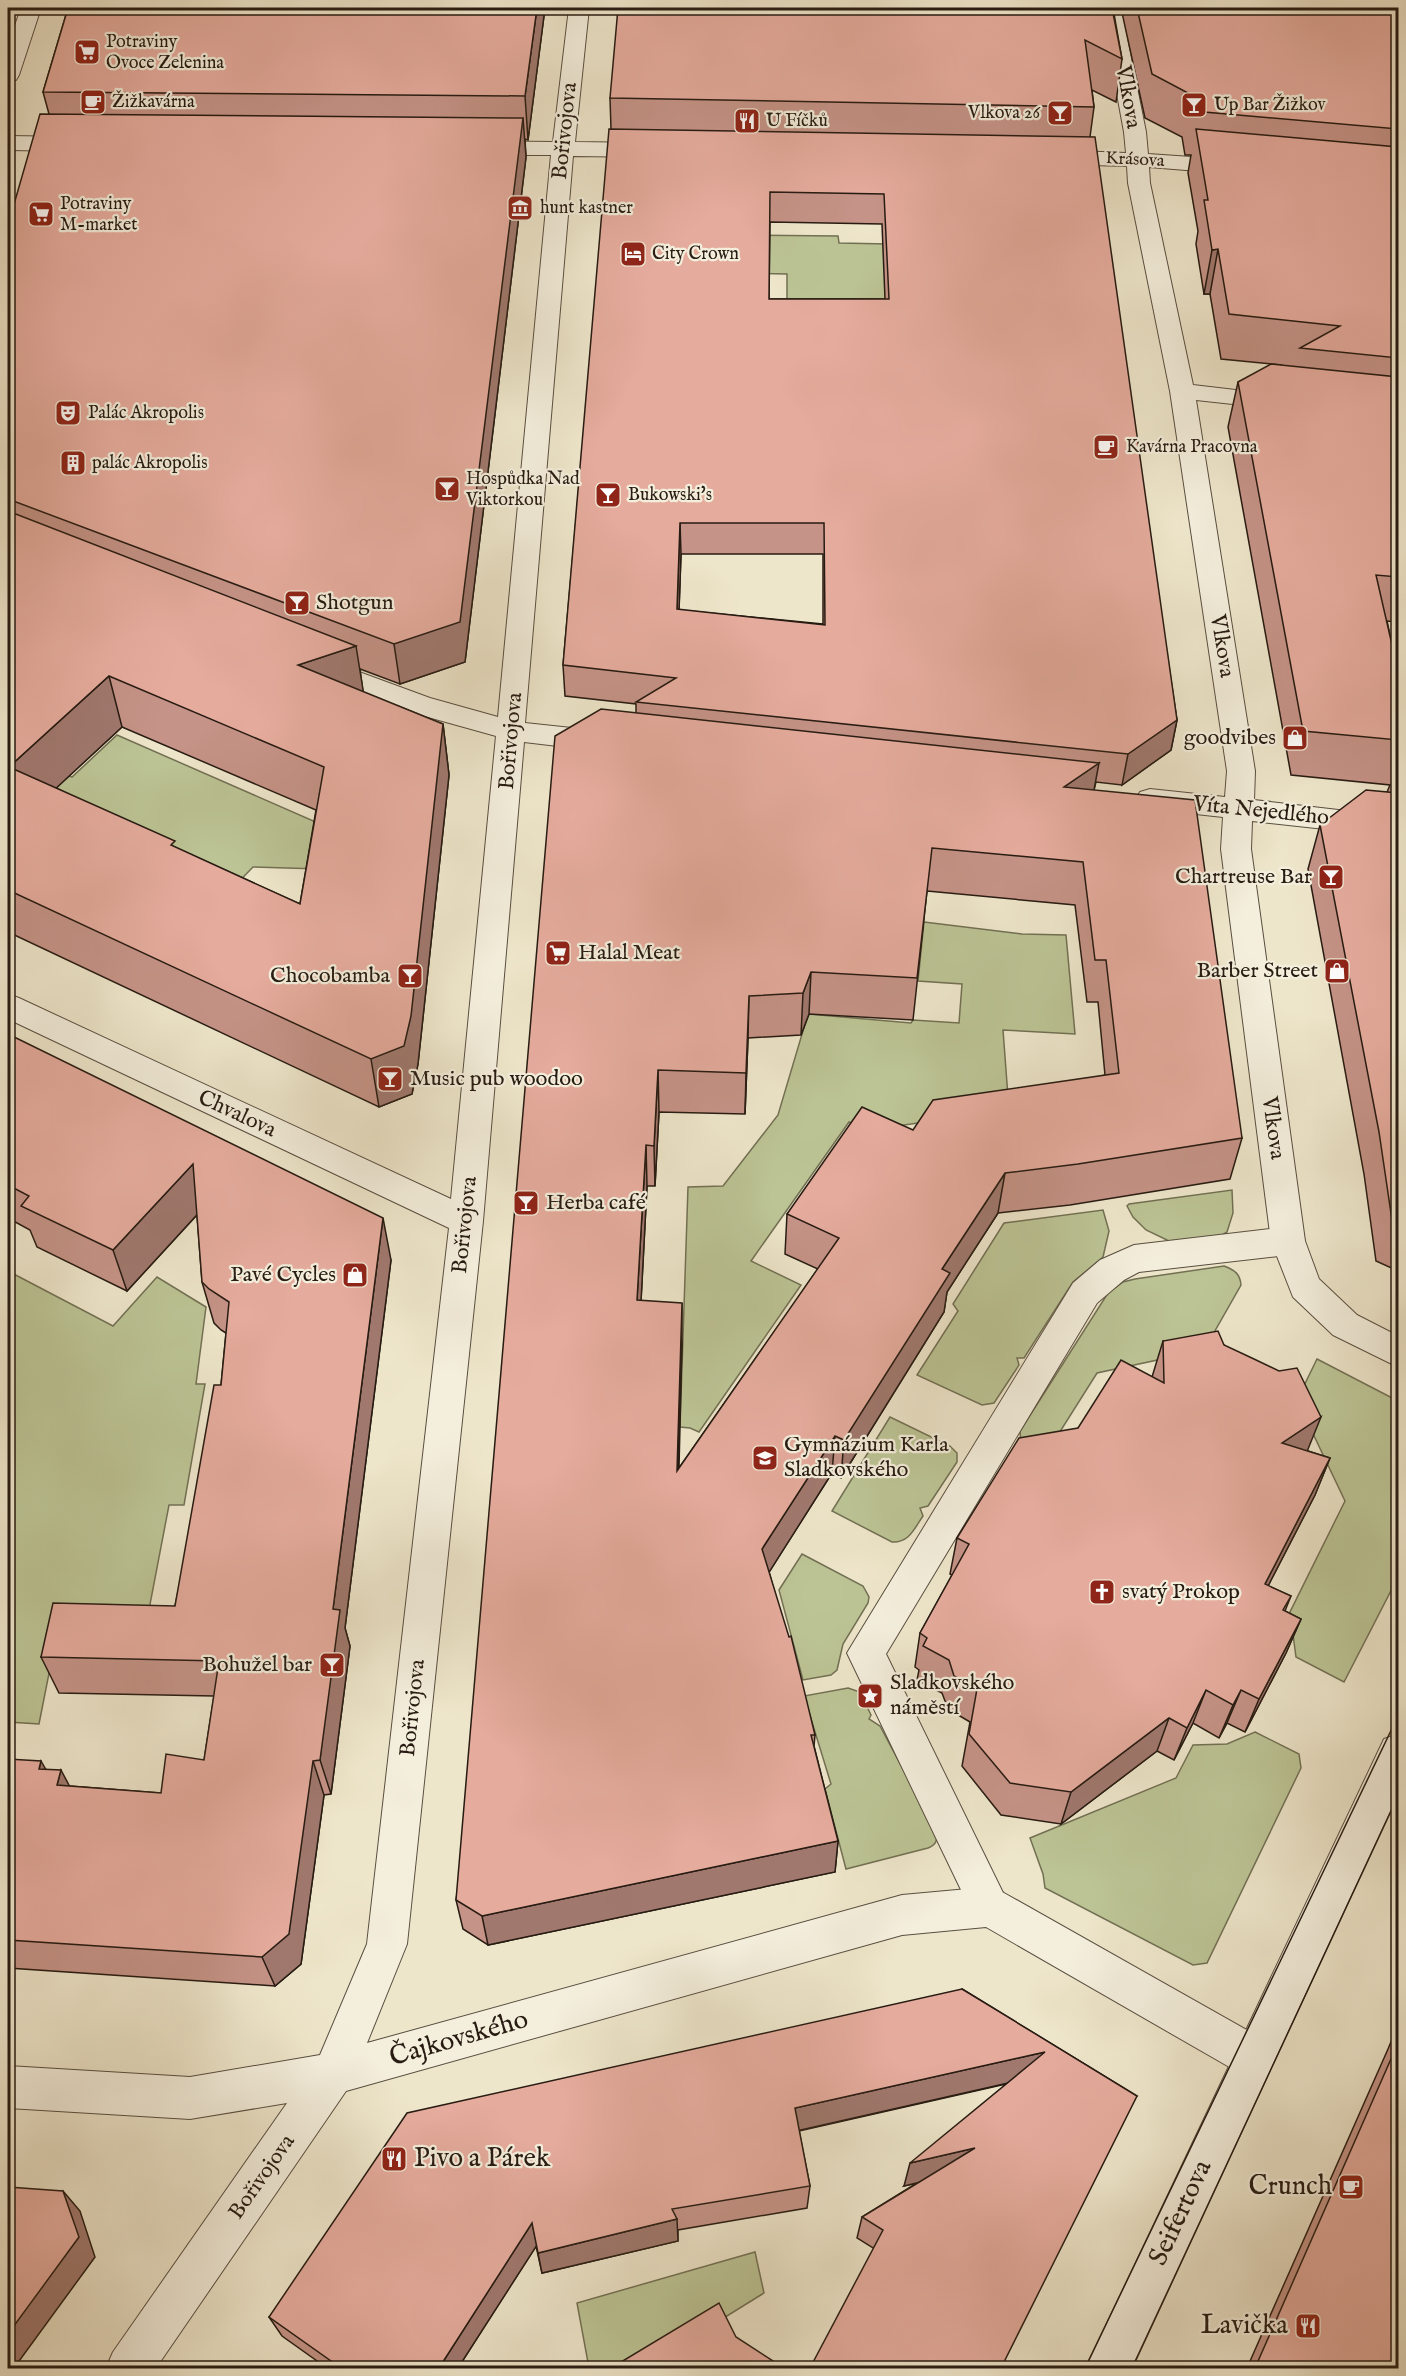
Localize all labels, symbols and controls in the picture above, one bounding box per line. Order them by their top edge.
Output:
place label: Potraviny Ovoce Zelenina [106,31,224,75]
supermarket icon: Potraviny Ovoce Zelenina [72,37,102,67]
street label: Vlkova [1109,62,1147,131]
street label: Bořivojova [546,81,584,181]
cafe icon: Žižkavárna [78,87,108,117]
place label: Žižkavárna [112,90,195,114]
bar icon: Up Bar Žižkov [1179,90,1209,120]
place label: Up Bar Žižkov [1214,93,1326,117]
bar icon: Vlkova 26 [1045,98,1075,128]
place label: Vlkova 26 [967,102,1040,125]
restaurant icon: U Fíčků [732,106,762,136]
place label: U Fíčků [766,110,828,133]
street label: Krásova [1105,147,1165,173]
place label: Potraviny M-market [60,193,137,237]
museum icon: hunt kastner [505,193,535,223]
place label: hunt kastner [540,197,633,220]
supermarket icon: Potraviny M-market [26,199,56,229]
hotel icon: City Crown [618,239,648,269]
place label: City Crown [652,243,739,266]
theatre icon: Palác Akropolis [53,398,83,428]
place label: Palác Akropolis [88,402,204,425]
cafe icon: Kavárna Pracovna [1091,432,1121,462]
place label: Kavárna Pracovna [1126,436,1258,459]
building icon: palác Akropolis [58,448,88,478]
place label: palác Akropolis [92,452,207,475]
place label: Hospůdka Nad Viktorkou [465,468,580,512]
bar icon: Hospůdka Nad Viktorkou [432,474,462,504]
bar icon: Bukowski's [593,480,623,510]
place label: Bukowski's [628,484,712,507]
bar icon: Shotgun [282,588,312,618]
place label: Shotgun [316,589,394,617]
street label: Vlkova [1203,611,1241,680]
street label: Bořivojova [493,691,529,791]
shop icon: goodvibes [1280,723,1310,753]
place label: goodvibes [1184,724,1276,752]
street label: Víta Nejedlého [1191,790,1331,832]
bar icon: Chartreuse Bar [1316,862,1346,892]
place label: Chartreuse Bar [1175,863,1312,891]
supermarket icon: Halal Meat [543,938,573,968]
place label: Halal Meat [578,939,681,967]
shop icon: Barber Street [1322,956,1352,986]
place label: Barber Street [1196,957,1318,985]
bar icon: Chocobamba [395,961,425,991]
place label: Chocobamba [270,962,390,990]
bar icon: Music pub woodoo [375,1064,405,1094]
place label: Music pub woodoo [410,1065,583,1093]
street label: Chvalova [193,1084,281,1144]
street label: Vlkova [1255,1094,1291,1162]
street label: Bořivojova [446,1175,484,1275]
bar icon: Herba café [511,1188,541,1218]
place label: Herba café [546,1189,646,1217]
shop icon: Pavé Cycles [340,1260,370,1290]
place label: Pavé Cycles [230,1261,336,1289]
place label: Gymnázium Karla Sladkovského [784,1431,949,1484]
school or university icon: Gymnázium Karla Sladkovského [750,1443,780,1473]
church icon: svatý Prokop [1087,1577,1117,1607]
place label: svatý Prokop [1122,1578,1240,1606]
bar icon: Bohužel bar [317,1650,347,1680]
place label: Bohužel bar [202,1651,312,1679]
street label: Bořivojova [394,1658,432,1758]
place label: Sladkovského náměstí [890,1669,1015,1722]
place icon: Sladkovského náměstí [855,1681,885,1711]
street label: Čajkovského [385,2002,532,2075]
street label: Bořivojova [223,2129,302,2225]
place label: Pivo a Párek [414,2142,551,2176]
restaurant icon: Pivo a Párek [379,2144,409,2174]
street label: Seifertova [1142,2155,1220,2271]
place label: Crunch [1249,2170,1333,2204]
cafe icon: Crunch [1336,2172,1366,2202]
place label: Lavička [1201,2309,1288,2343]
restaurant icon: Lavička [1293,2311,1323,2341]

